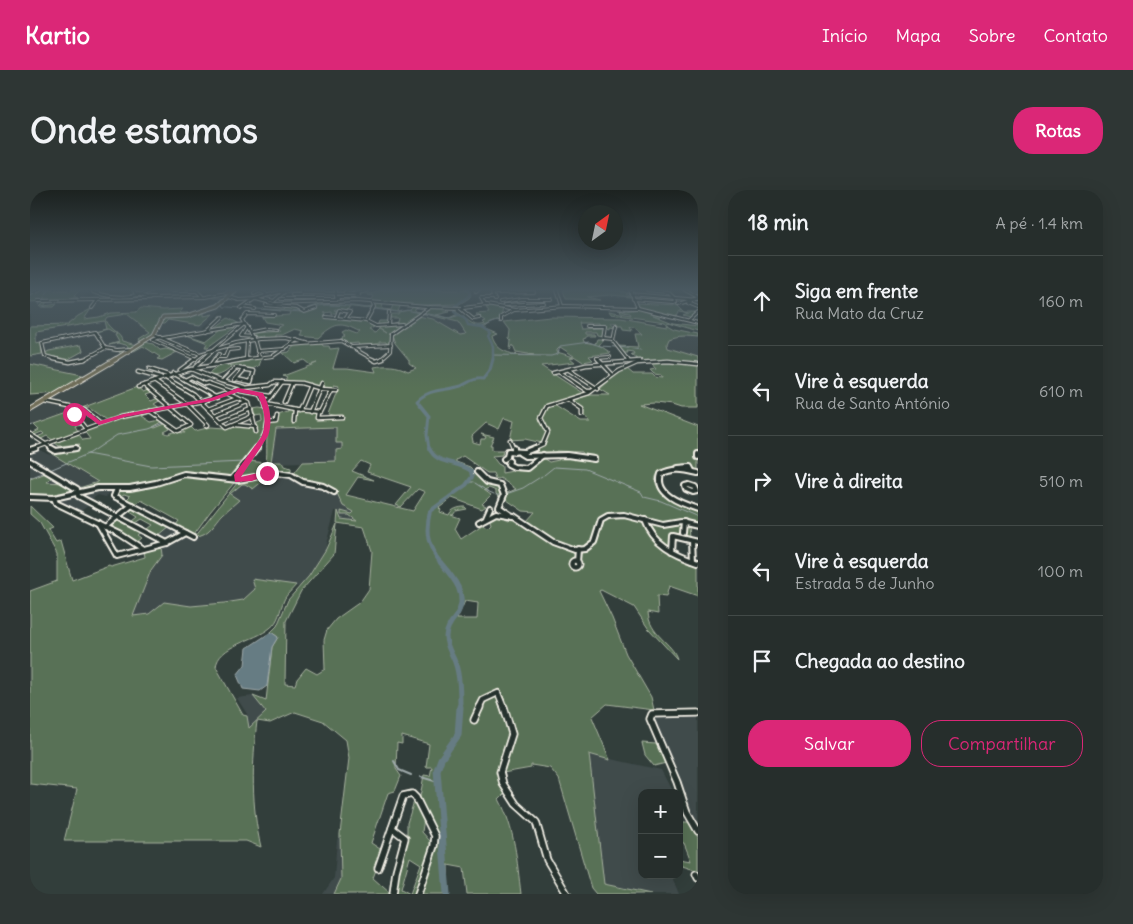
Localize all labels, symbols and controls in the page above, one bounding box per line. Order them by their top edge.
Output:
text: Kartio [25,20,90,50]
text: Início [822,24,868,47]
text: Mapa [896,24,941,47]
text: Sobre [969,24,1015,47]
text: Contato [1043,24,1108,47]
button: Rotas [1013,107,1103,154]
text: Onde estamos [30,108,258,152]
north arrow [578,205,623,250]
text: 18 min [748,209,809,236]
text: A pé · 1.4 km [995,213,1083,233]
text: Siga em frente [795,279,918,303]
icon: ahead [748,287,776,315]
text: 160 m [1039,291,1083,311]
text: Rua Mato da Cruz [795,303,924,323]
text: Vire à esquerda [795,369,929,393]
icon: left [748,377,776,405]
text: 610 m [1039,381,1083,401]
text: Rua de Santo António [795,393,950,413]
route start [63,403,86,426]
route end [256,462,279,485]
icon: right [748,467,776,495]
text: Vire à direita [795,469,903,493]
text: 510 m [1039,471,1083,491]
text: Vire à esquerda [795,549,929,573]
icon: left [748,557,776,585]
text: 100 m [1038,561,1083,581]
text: Estrada 5 de Junho [795,573,935,593]
icon: arrive [748,647,776,675]
text: Chegada ao destino [795,649,965,673]
button: Salvar [748,720,911,767]
button: Compartilhar [921,720,1083,767]
map controls [638,789,683,879]
button: + [638,789,683,834]
button: − [638,834,683,879]

